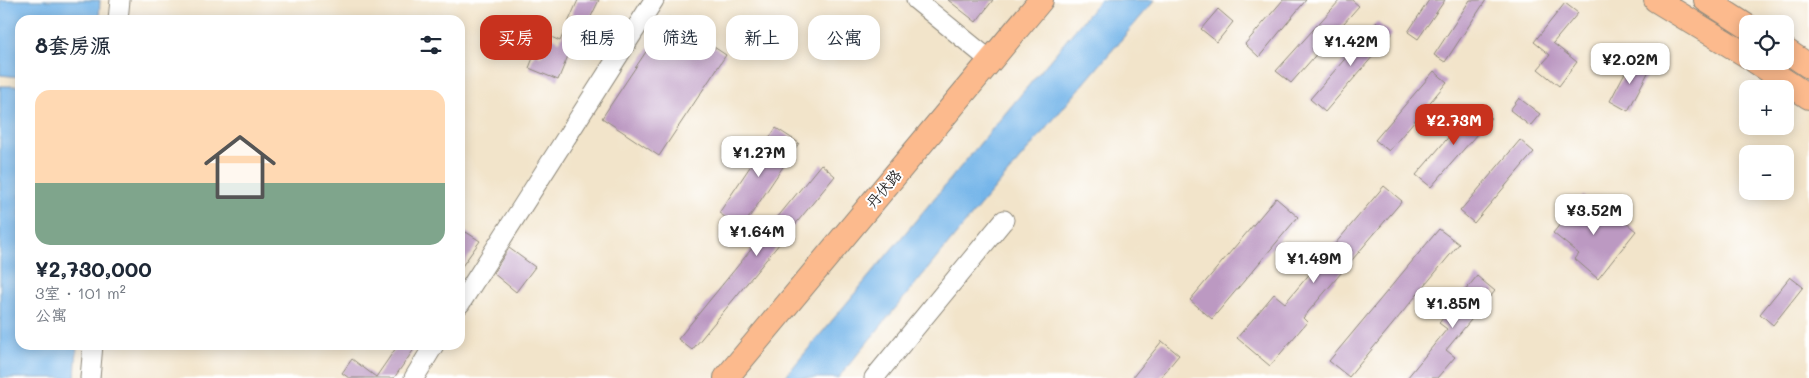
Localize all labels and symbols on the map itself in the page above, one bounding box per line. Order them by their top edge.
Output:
pin: ¥1.42M [1310,24,1392,67]
pin: ¥2.02M [1589,42,1671,85]
pin: ¥2.73M [1413,104,1495,146]
pin: ¥1.27M [718,136,800,178]
street label: 丹伏路 [861,165,905,212]
pin: ¥3.52M [1553,194,1635,236]
pin: ¥1.64M [716,214,798,257]
pin: ¥1.49M [1273,242,1355,284]
pin: ¥1.85M [1412,286,1494,329]

